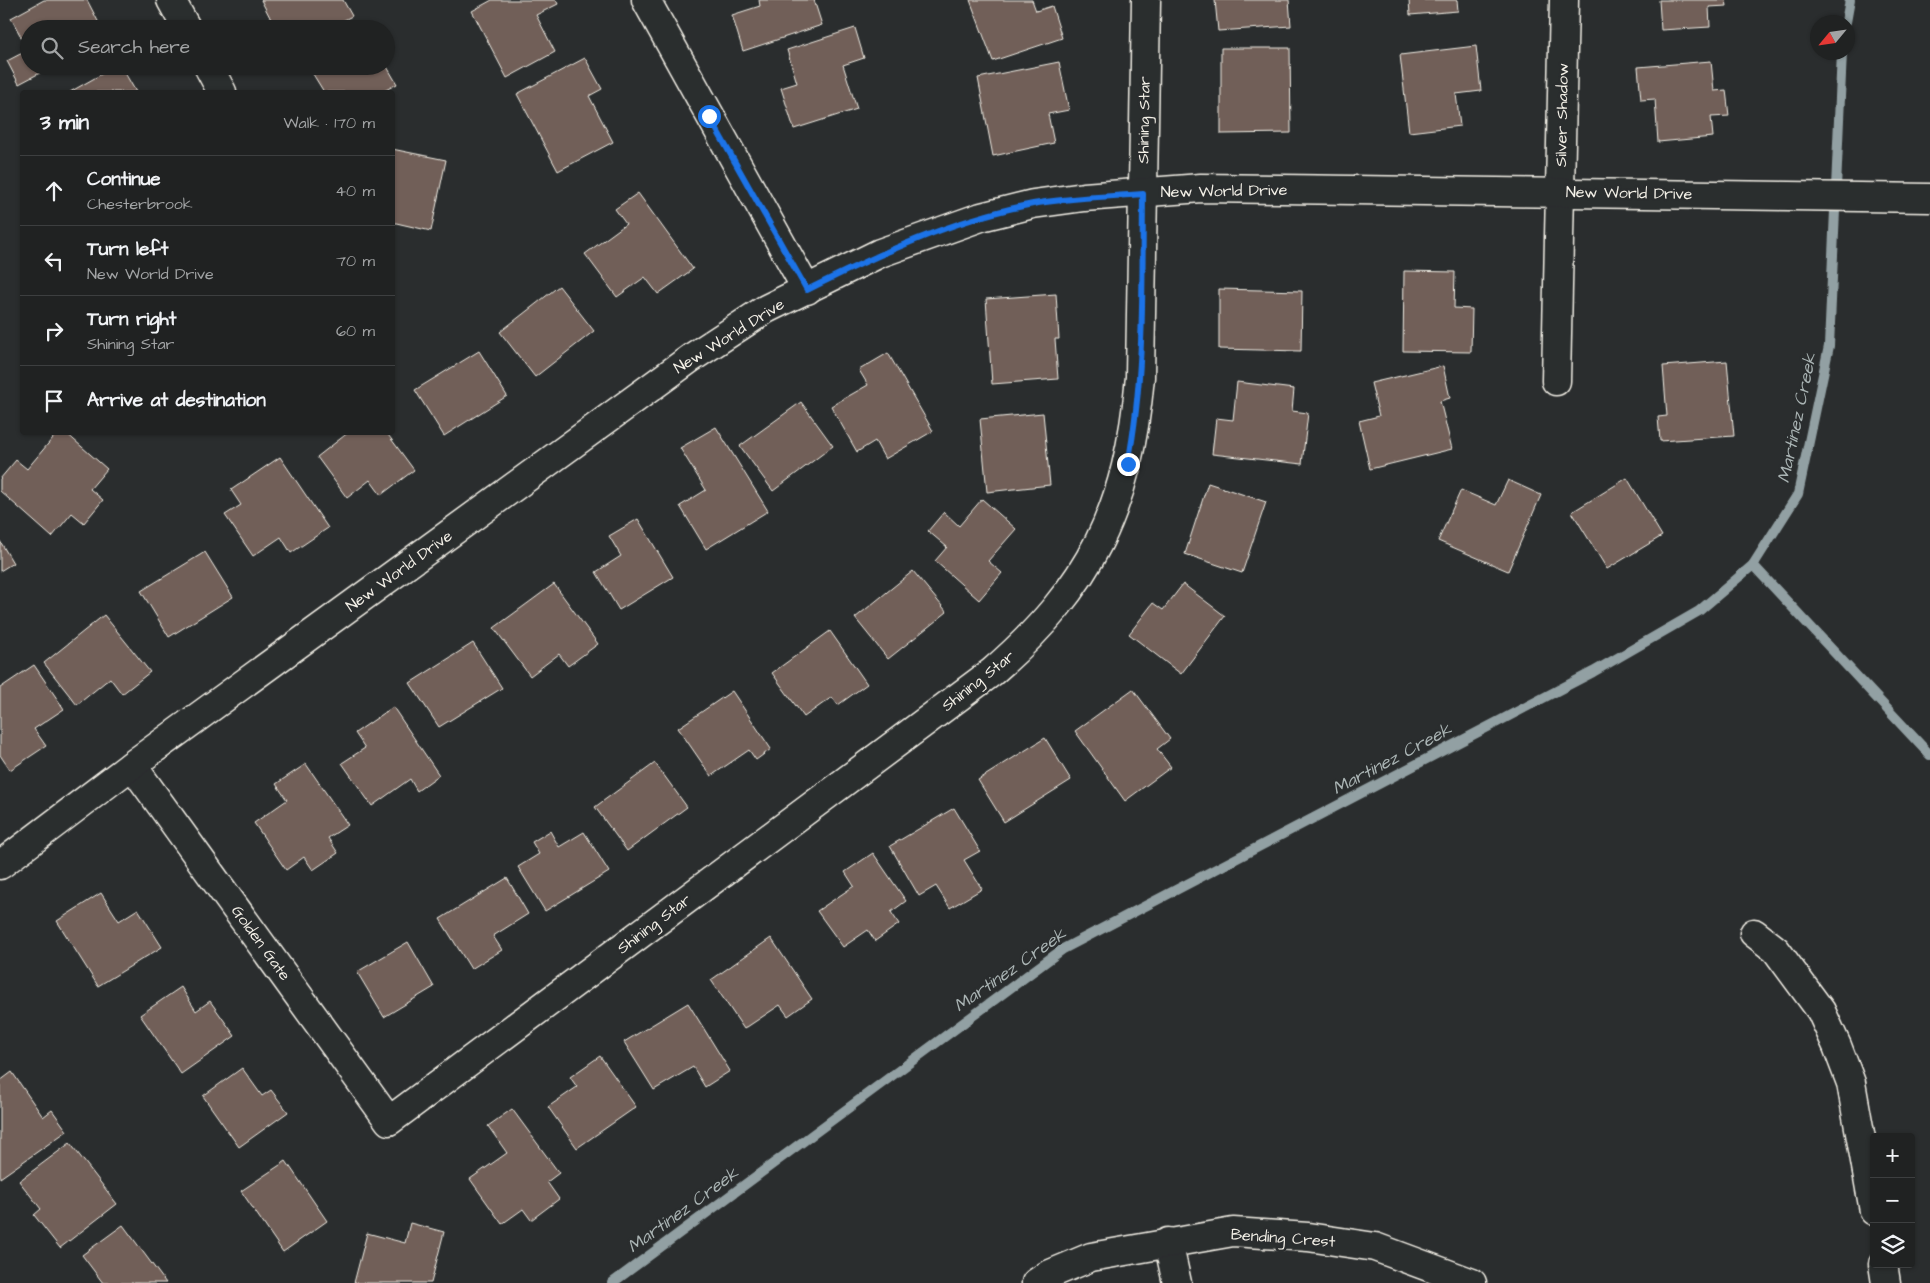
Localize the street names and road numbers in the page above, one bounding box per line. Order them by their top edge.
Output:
street label: Silver Shadow [1550,63,1574,167]
street label: Shining Star [1132,76,1157,164]
street label: New World Drive [1161,179,1288,203]
street label: New World Drive [1566,181,1693,205]
street label: New World Drive [669,293,789,379]
street label: New World Drive [341,525,457,617]
street label: Shining Star [937,645,1020,717]
street label: Shining Star [612,889,696,960]
street label: Golden Gate [226,901,296,985]
street label: Bending Crest [1230,1223,1336,1254]

